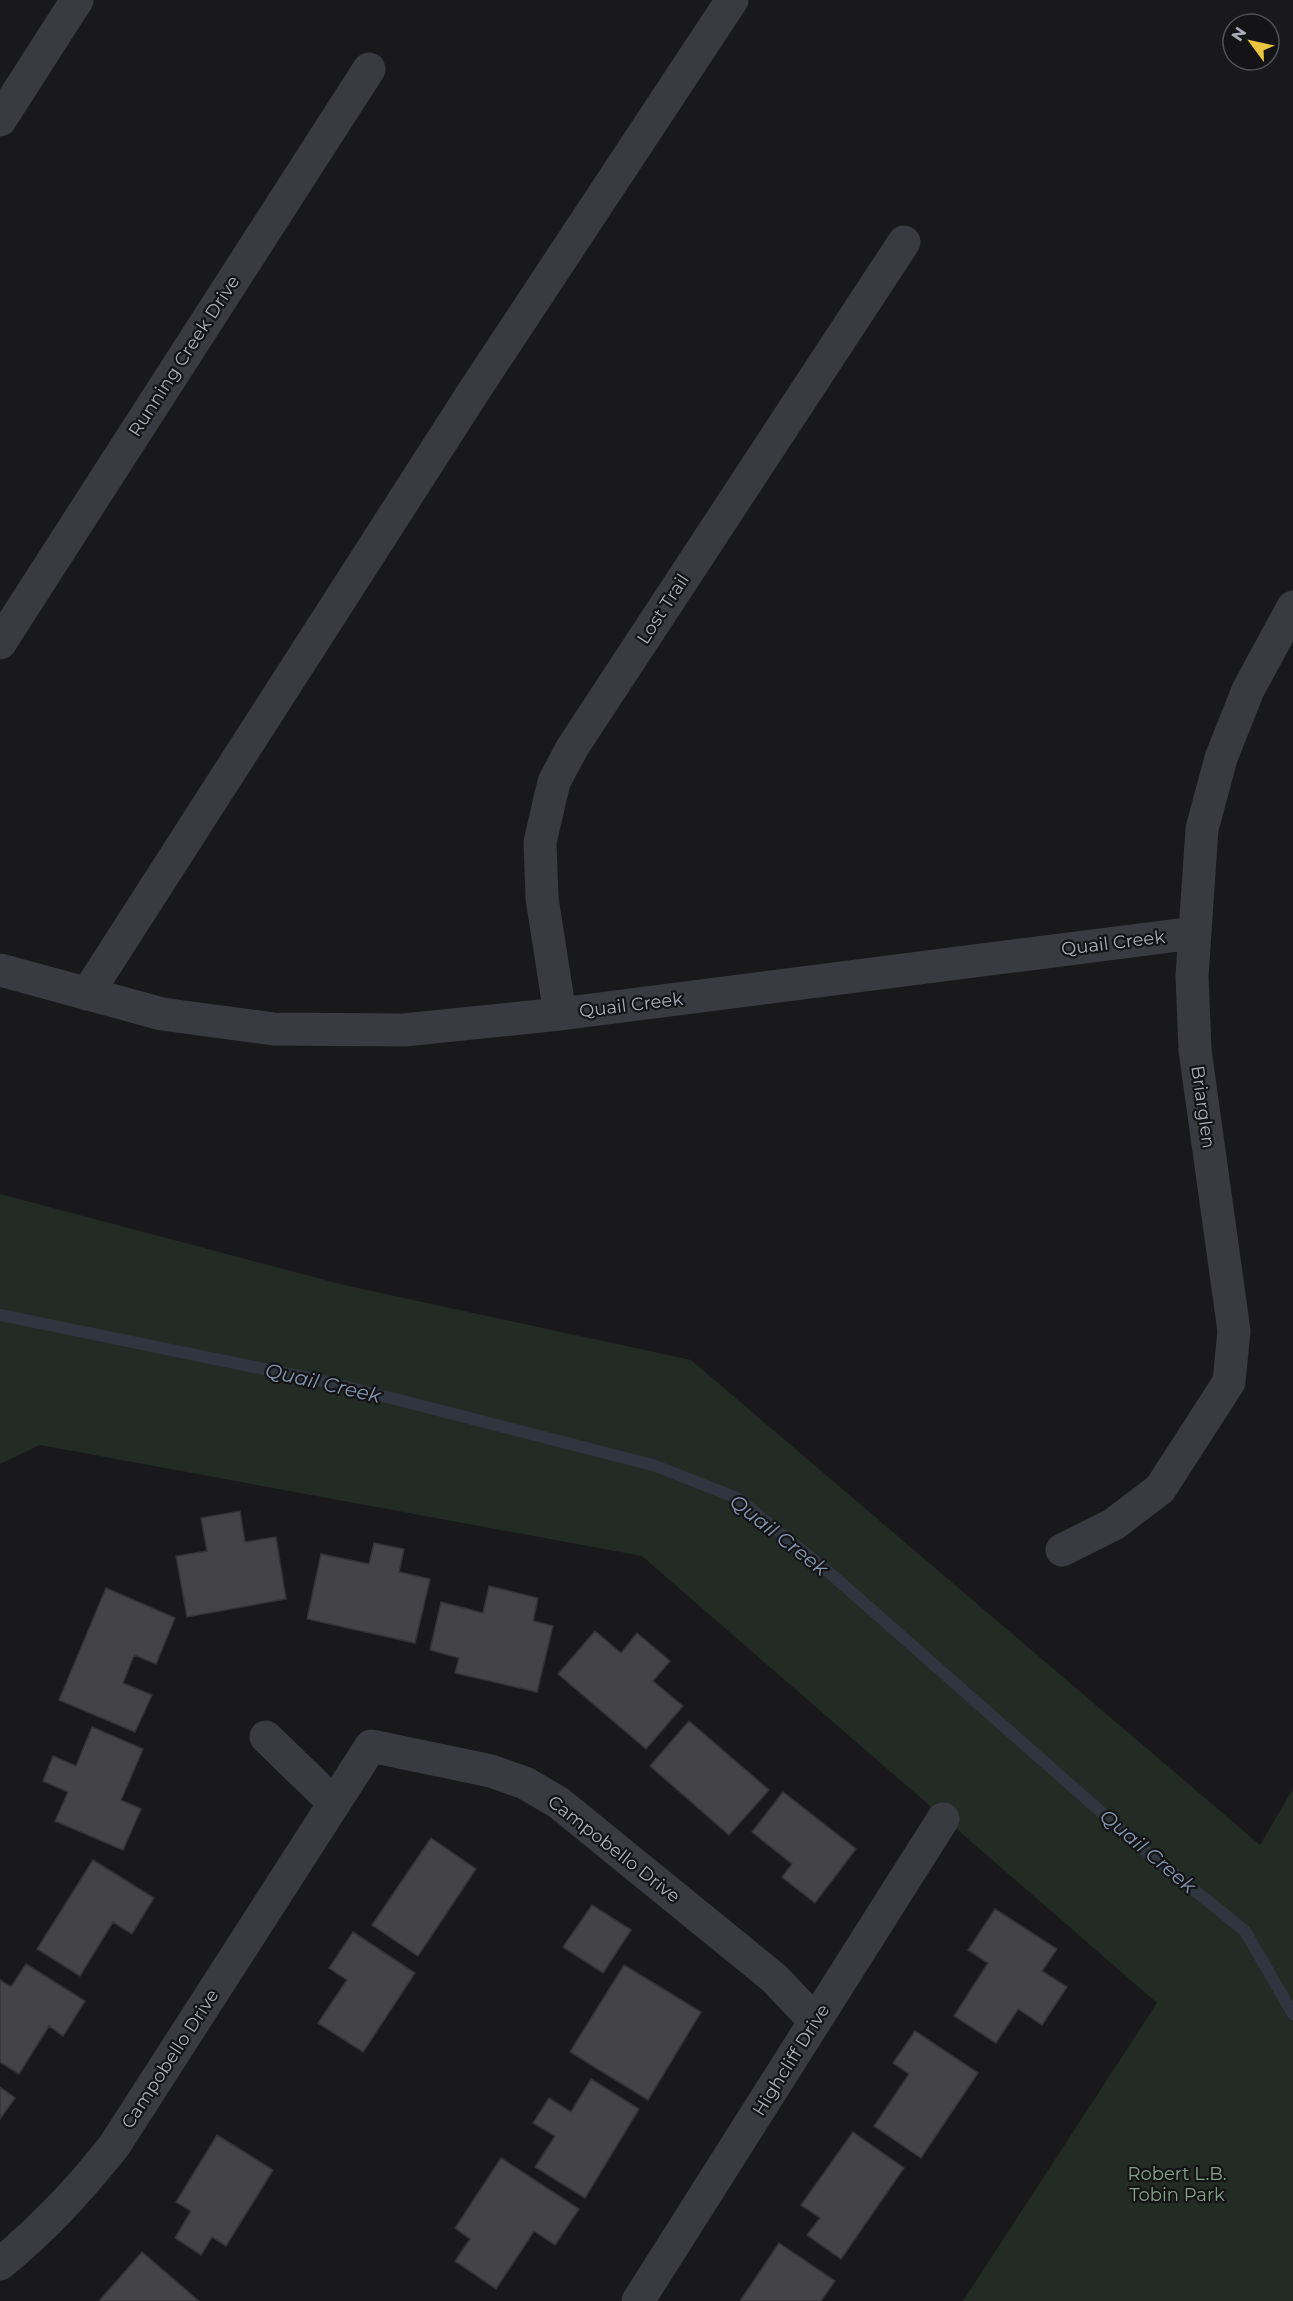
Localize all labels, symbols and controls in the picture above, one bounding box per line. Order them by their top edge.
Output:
north arrow [1221,12,1281,72]
text: N [1227,24,1250,45]
street label: Running Creek Drive [124,271,244,441]
street label: Lost Trail [632,570,694,648]
street label: Quail Creek [1060,926,1166,960]
street label: Quail Creek [578,988,684,1022]
street label: Briarglen [1186,1064,1220,1150]
water label: Quail Creek [263,1358,384,1408]
water label: Quail Creek [725,1489,834,1581]
street label: Campobello Drive [543,1791,685,1908]
water label: Quail Creek [1095,1804,1202,1899]
street label: Campobello Drive [117,1985,223,2133]
street label: Highcliff Drive [748,2000,834,2120]
park label: Robert L.B. Tobin Park [1127,2163,1227,2206]

